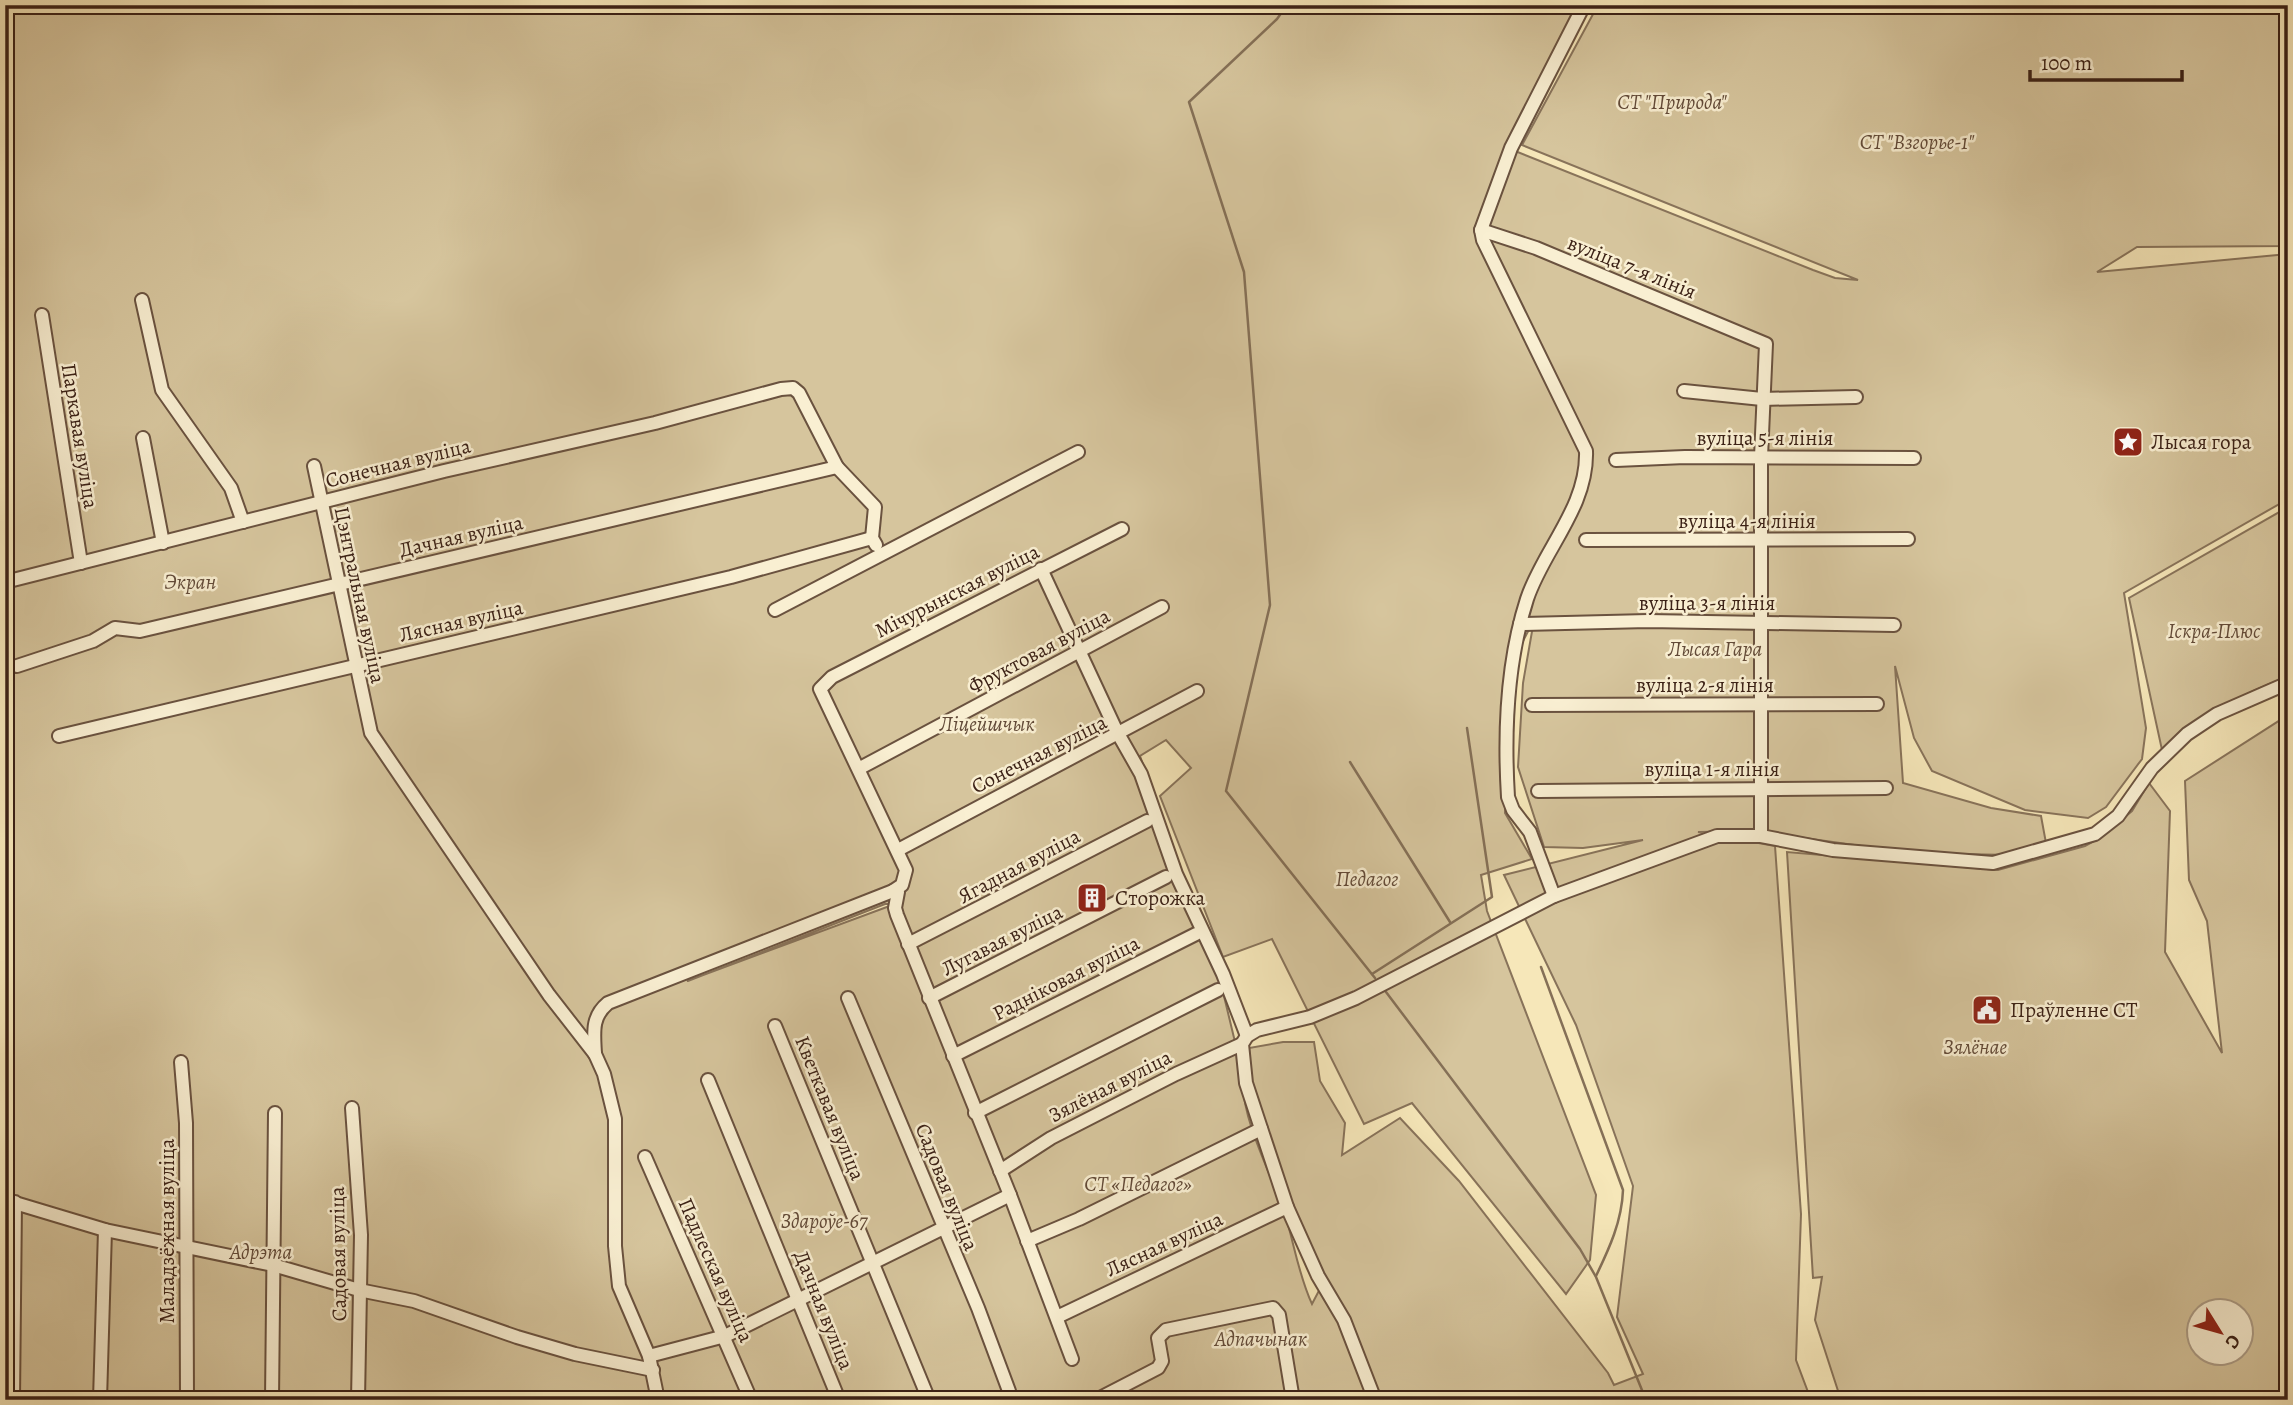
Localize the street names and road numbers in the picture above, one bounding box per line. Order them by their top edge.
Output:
street label: вуліца 7-я лінія [1563,228,1701,306]
street label: Паркавая вуліца [55,361,105,511]
street label: вуліца 5-я лінія [1697,424,1833,452]
street label: Сонечная вуліца [323,431,474,495]
street label: Цэнтральная вуліца [328,504,392,686]
street label: вуліца 4-я лінія [1678,507,1816,535]
street label: Дачная вуліца [396,508,526,564]
street label: Мічурынская вуліца [870,537,1044,645]
street label: вуліца 3-я лінія [1639,589,1775,617]
street label: Лясная вуліца [396,593,526,649]
street label: Фруктовая вуліца [963,602,1115,700]
street label: вуліца 2-я лінія [1636,671,1774,699]
street label: Сонечная вуліца [966,708,1112,800]
street label: вуліца 1-я лінія [1644,755,1780,783]
street label: Ягадная вуліца [953,822,1085,910]
street label: Лугавая вуліца [937,897,1068,982]
street label: Радніковая вуліца [988,929,1145,1027]
street label: Кветкавая вуліца [788,1032,872,1185]
street label: Зялёная вуліца [1044,1043,1177,1129]
street label: Садовая вуліца [909,1119,985,1255]
street label: Маладзёжная вуліца [153,1138,181,1324]
street label: Садовая вуліца [323,1186,353,1322]
street label: Падлеская вуліца [672,1193,760,1347]
street label: Лясная вуліца [1101,1204,1227,1283]
street label: Дачная вуліца [787,1246,861,1374]

